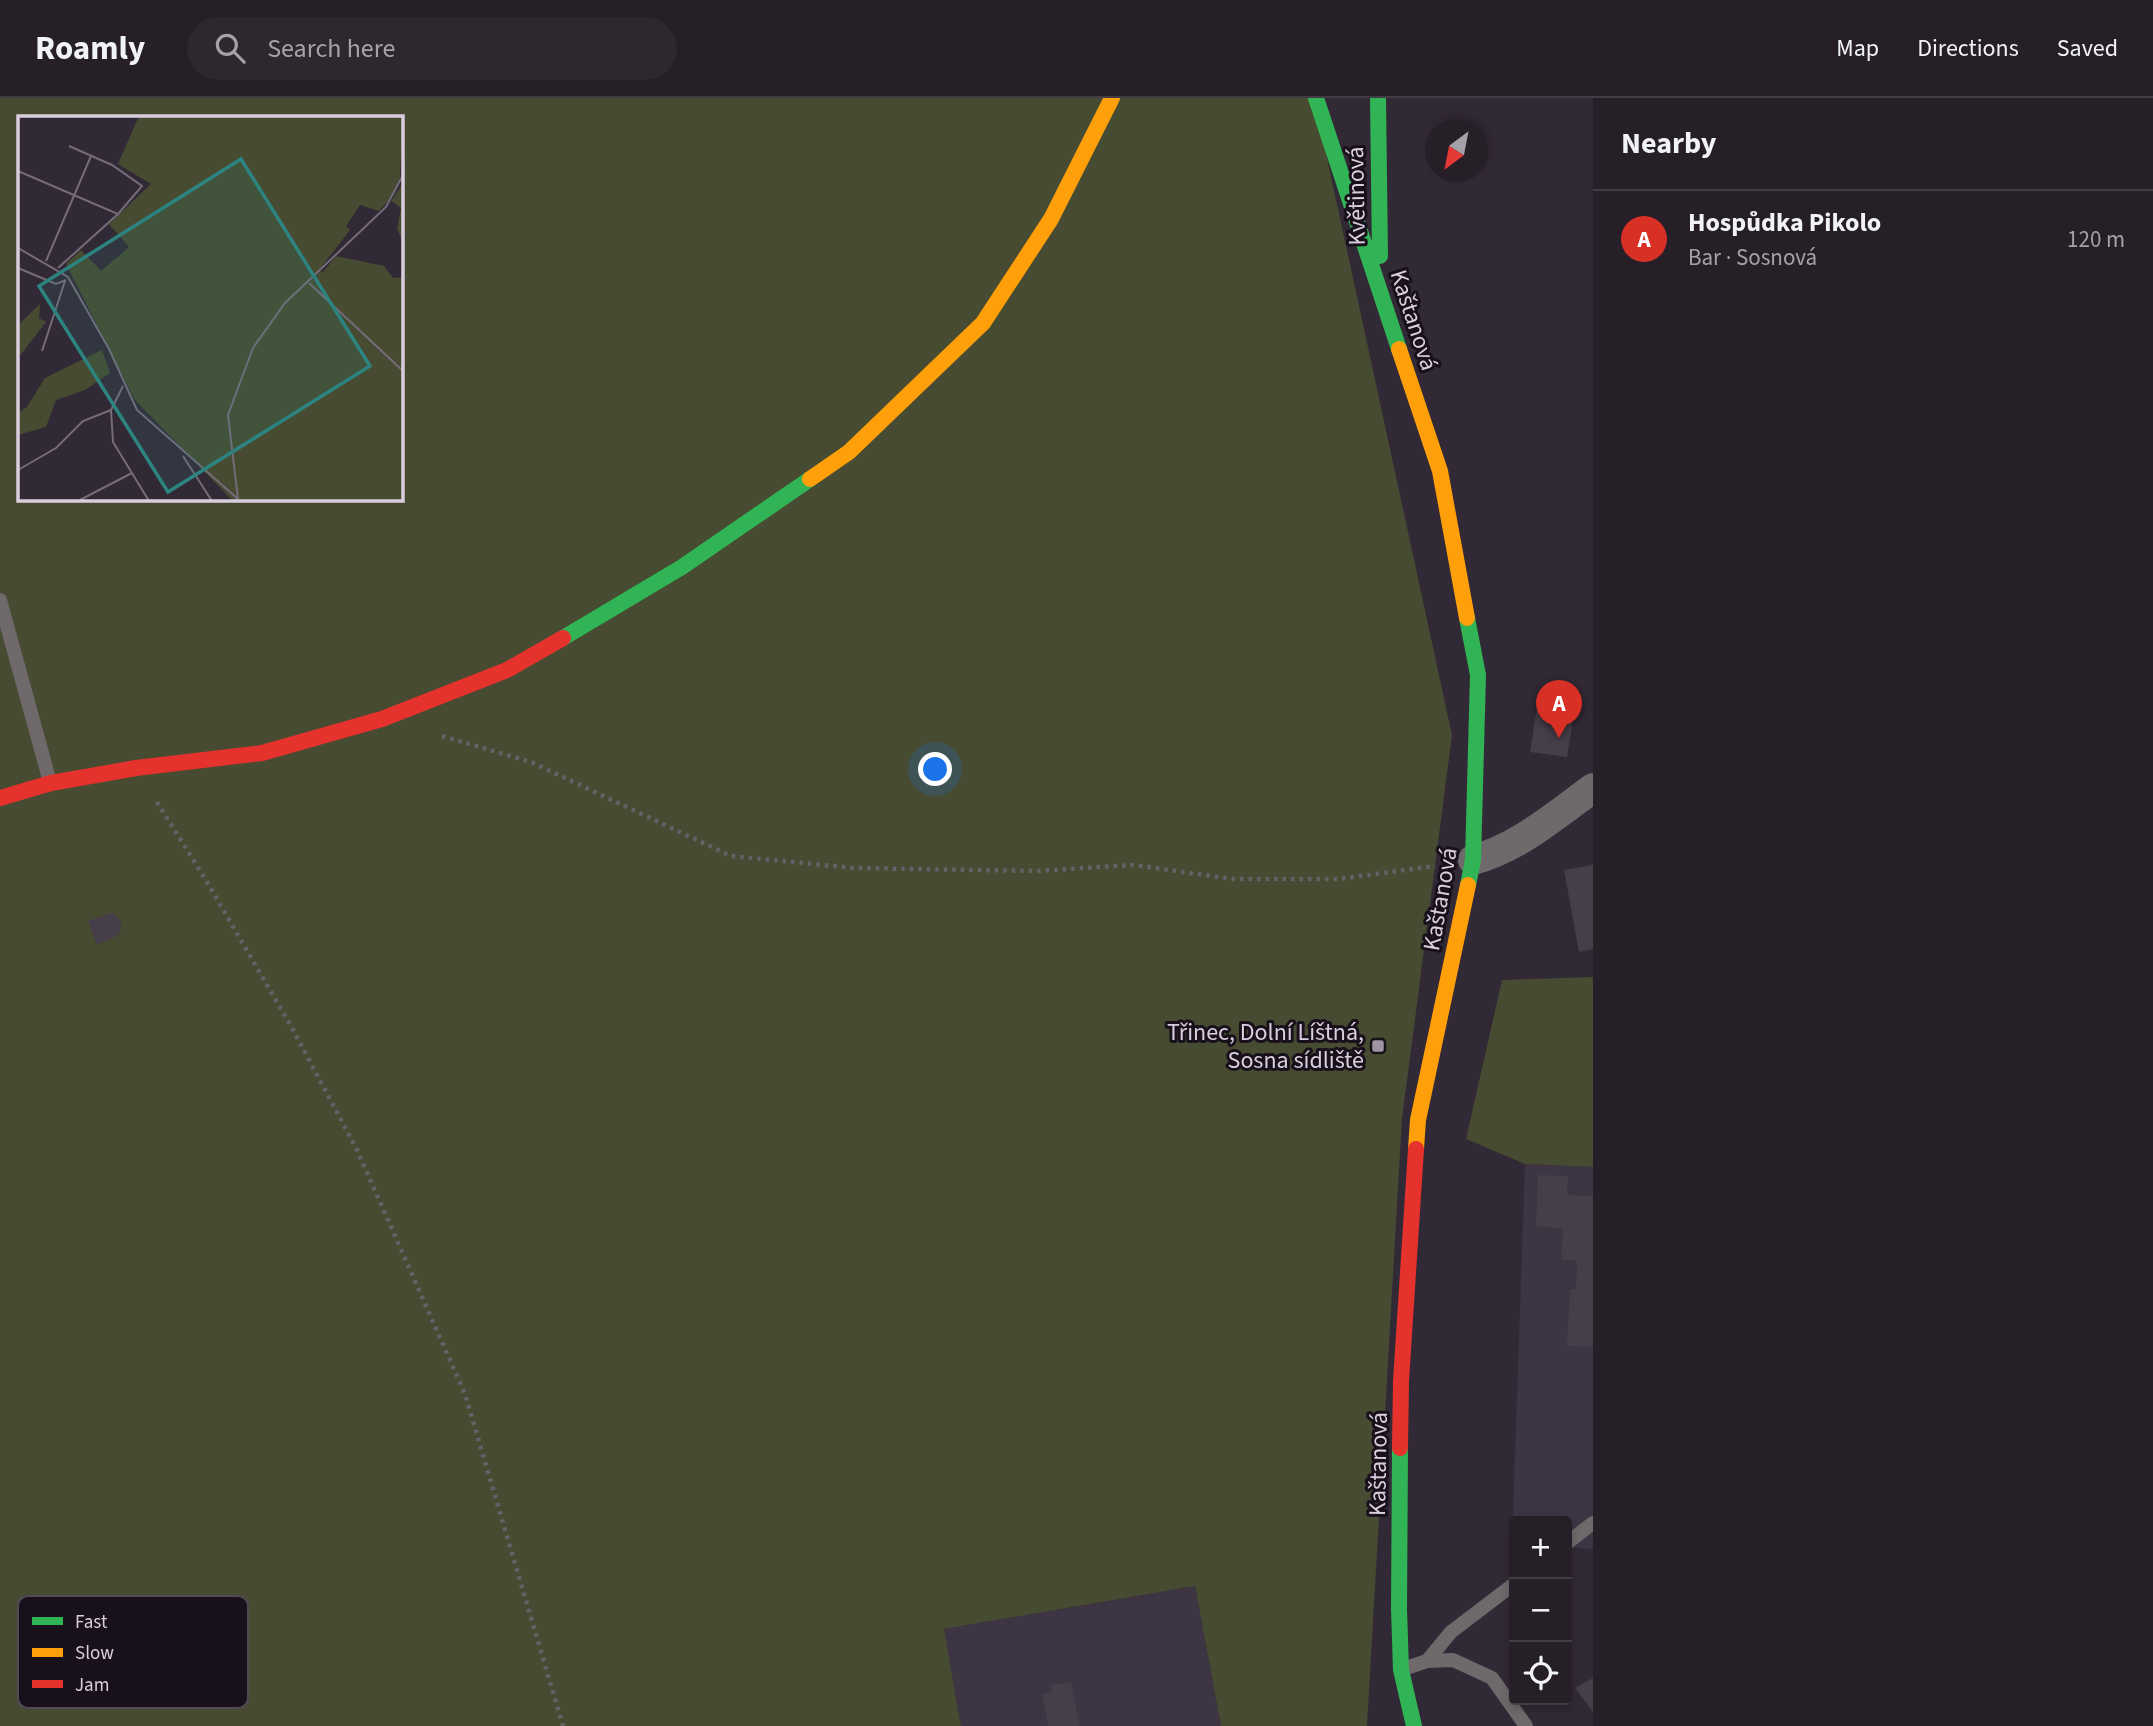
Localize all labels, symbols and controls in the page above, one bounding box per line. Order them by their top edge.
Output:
search box [187,17,677,80]
text: Roamly [35,25,145,72]
icon: search [211,29,249,67]
text: Search here [267,30,395,67]
text: Map [1836,31,1879,66]
text: Directions [1917,31,2019,66]
text: Saved [2057,31,2118,66]
inset map [18,116,402,500]
north arrow [1425,119,1488,182]
text: Nearby [1621,122,1716,165]
street label: Květinová [1338,146,1375,246]
text: Hospůdka Pikolo [1688,204,1881,241]
text: A [1637,223,1651,256]
text: 120 m [2067,223,2125,256]
text: Bar · Sosnová [1688,241,1817,274]
street label: Kaštanová [1381,265,1446,375]
pin: A [1536,680,1582,738]
your location [918,752,952,786]
street label: Kaštanová [1414,845,1467,953]
place label: Třinec, Dolní Líštná, Sosna sídliště [1167,1015,1364,1078]
marker: Třinec, Dolní Líštná, Sosna sídliště [1370,1038,1386,1054]
street label: Kaštanová [1360,1412,1397,1516]
map controls [1509,1516,1572,1705]
button: + [1509,1516,1572,1579]
button: − [1509,1579,1572,1642]
legend [18,1596,248,1708]
text: Fast [75,1609,108,1636]
text: Slow [75,1640,114,1667]
button: locate [1509,1642,1572,1705]
text: Jam [75,1672,109,1699]

